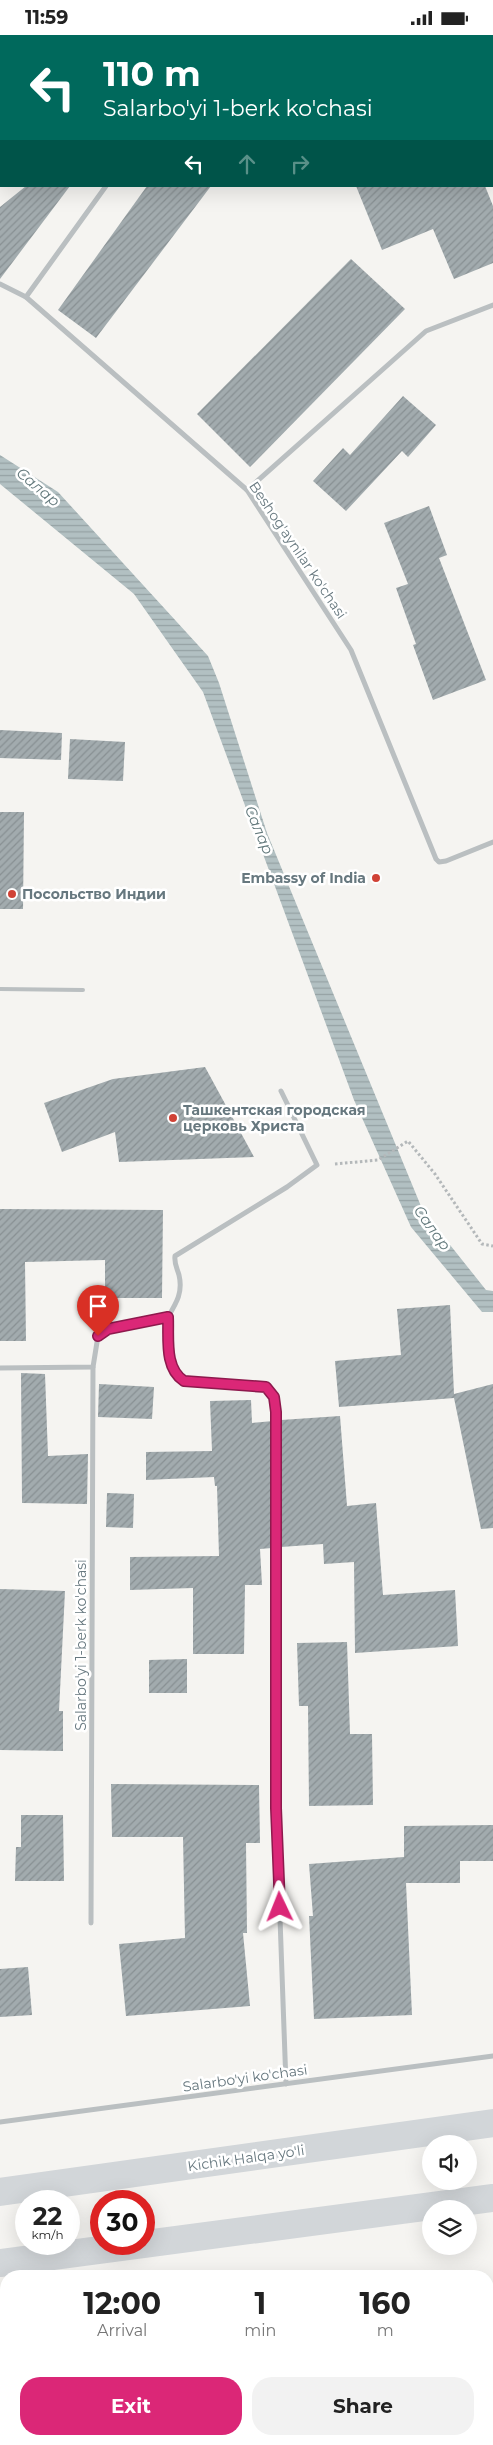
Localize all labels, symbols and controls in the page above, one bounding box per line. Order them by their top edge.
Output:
text: 11:59 [25,6,68,29]
text: 110 m [103,52,201,95]
icon: left [20,55,85,120]
text: Salarbo'yi 1-berk ko'chasi [103,95,373,122]
icon: left [180,150,208,178]
icon: ahead [233,150,261,178]
icon: right [286,150,314,178]
water label: Салар [13,463,64,510]
street label: Beshog'aynilar ko'chasi [245,478,351,622]
water label: Салар [241,803,278,857]
place label: Embassy of India [241,869,366,887]
marker: Embassy of India [370,872,382,884]
place label: Посольство Индии [22,885,166,903]
marker: Посольство Индии [6,888,18,900]
place label: Ташкентская городская церковь Христа [183,1101,366,1135]
marker: Ташкентская городская церковь Христа [167,1112,179,1124]
water label: Салар [410,1201,455,1254]
pin [77,1285,119,1336]
icon: arrive [84,1292,112,1320]
street label: Salarbo'yi 1-berk ko'chasi [72,1559,90,1731]
position arrow [253,1880,305,1932]
street label: Salarbo'yi ko'chasi [182,2060,308,2096]
map controls [422,2135,477,2255]
button: sound [422,2135,477,2190]
street label: Kichik Halqa yo'li [186,2141,306,2175]
speed limit sign: 30 [90,2190,155,2255]
button: layers [422,2200,477,2255]
text: 22 [33,2201,62,2231]
text: km/h [31,2227,64,2242]
text: 12:00 [83,2285,161,2322]
text: 1 [255,2285,266,2322]
text: 160 [360,2285,411,2322]
text: Arrival [97,2321,147,2340]
text: min [244,2321,276,2340]
text: m [377,2321,394,2340]
button: Exit [20,2377,242,2435]
button: Share [252,2377,474,2435]

